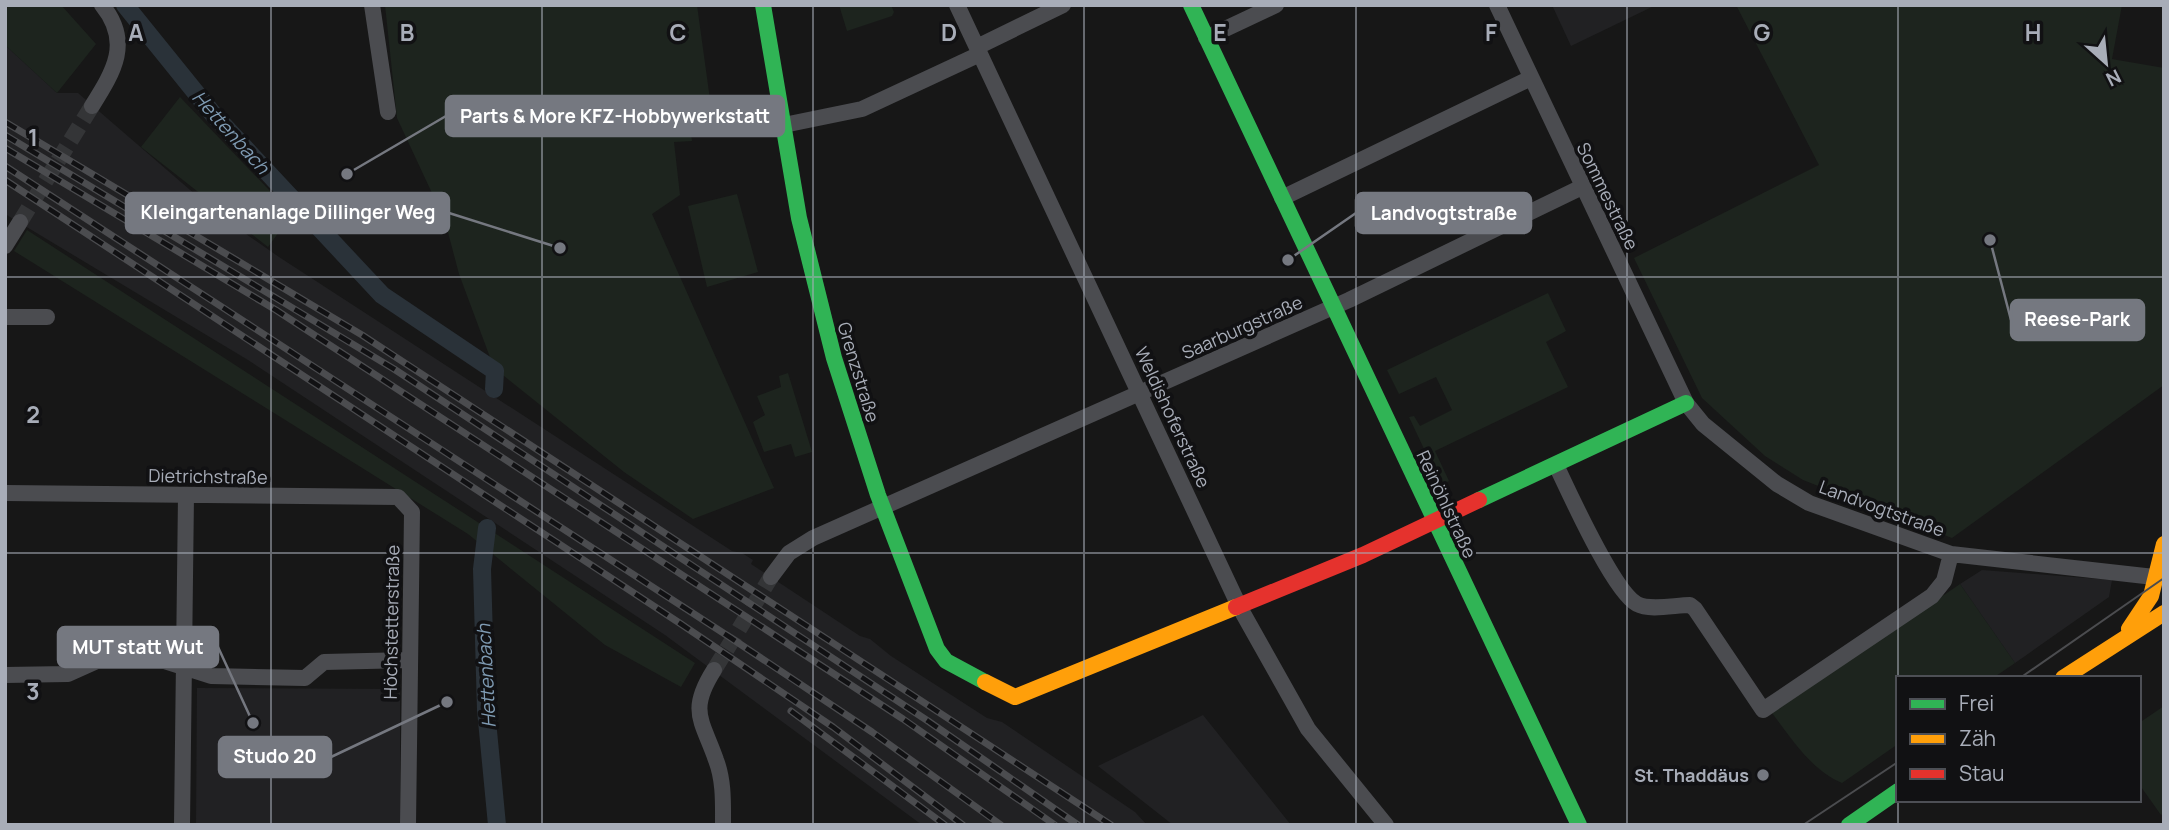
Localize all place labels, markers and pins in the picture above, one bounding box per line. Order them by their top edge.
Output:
callout: Parts & More KFZ-Hobbywerkstatt [446,96,784,136]
callout: Kleingartenanlage Dillinger Weg [126,193,449,233]
callout: Landvogtstraße [1356,193,1531,233]
callout: Reese-Park [2011,300,2144,340]
callout: MUT statt Wut [58,627,218,667]
callout: Studo 20 [219,737,331,777]
place label: St. Thaddäus [1634,763,1749,787]
marker: St. Thaddäus [1755,767,1771,783]

